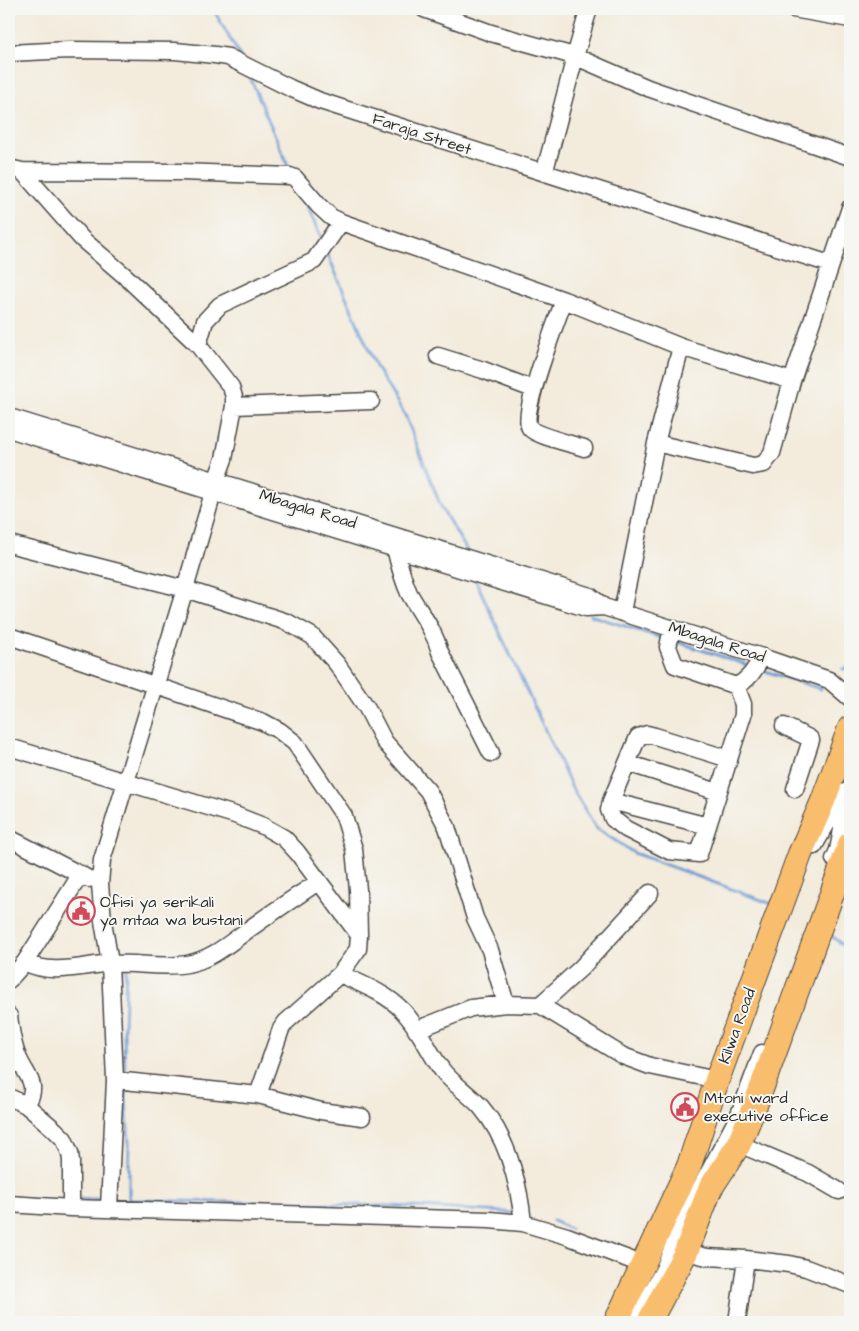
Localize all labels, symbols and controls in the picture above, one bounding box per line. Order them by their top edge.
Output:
street label: Faraja Street [370,108,475,161]
street label: Mbagala Road [256,484,359,535]
street label: Mbagala Road [665,616,768,669]
place label: Ofisi ya serikali ya mtaa wa bustani [100,891,243,932]
public building icon: Ofisi ya serikali ya mtaa wa bustani [66,896,96,926]
street label: Kilwa Road [713,985,761,1067]
place label: Mtoni ward executive office [704,1087,829,1127]
public building icon: Mtoni ward executive office [670,1092,700,1122]

